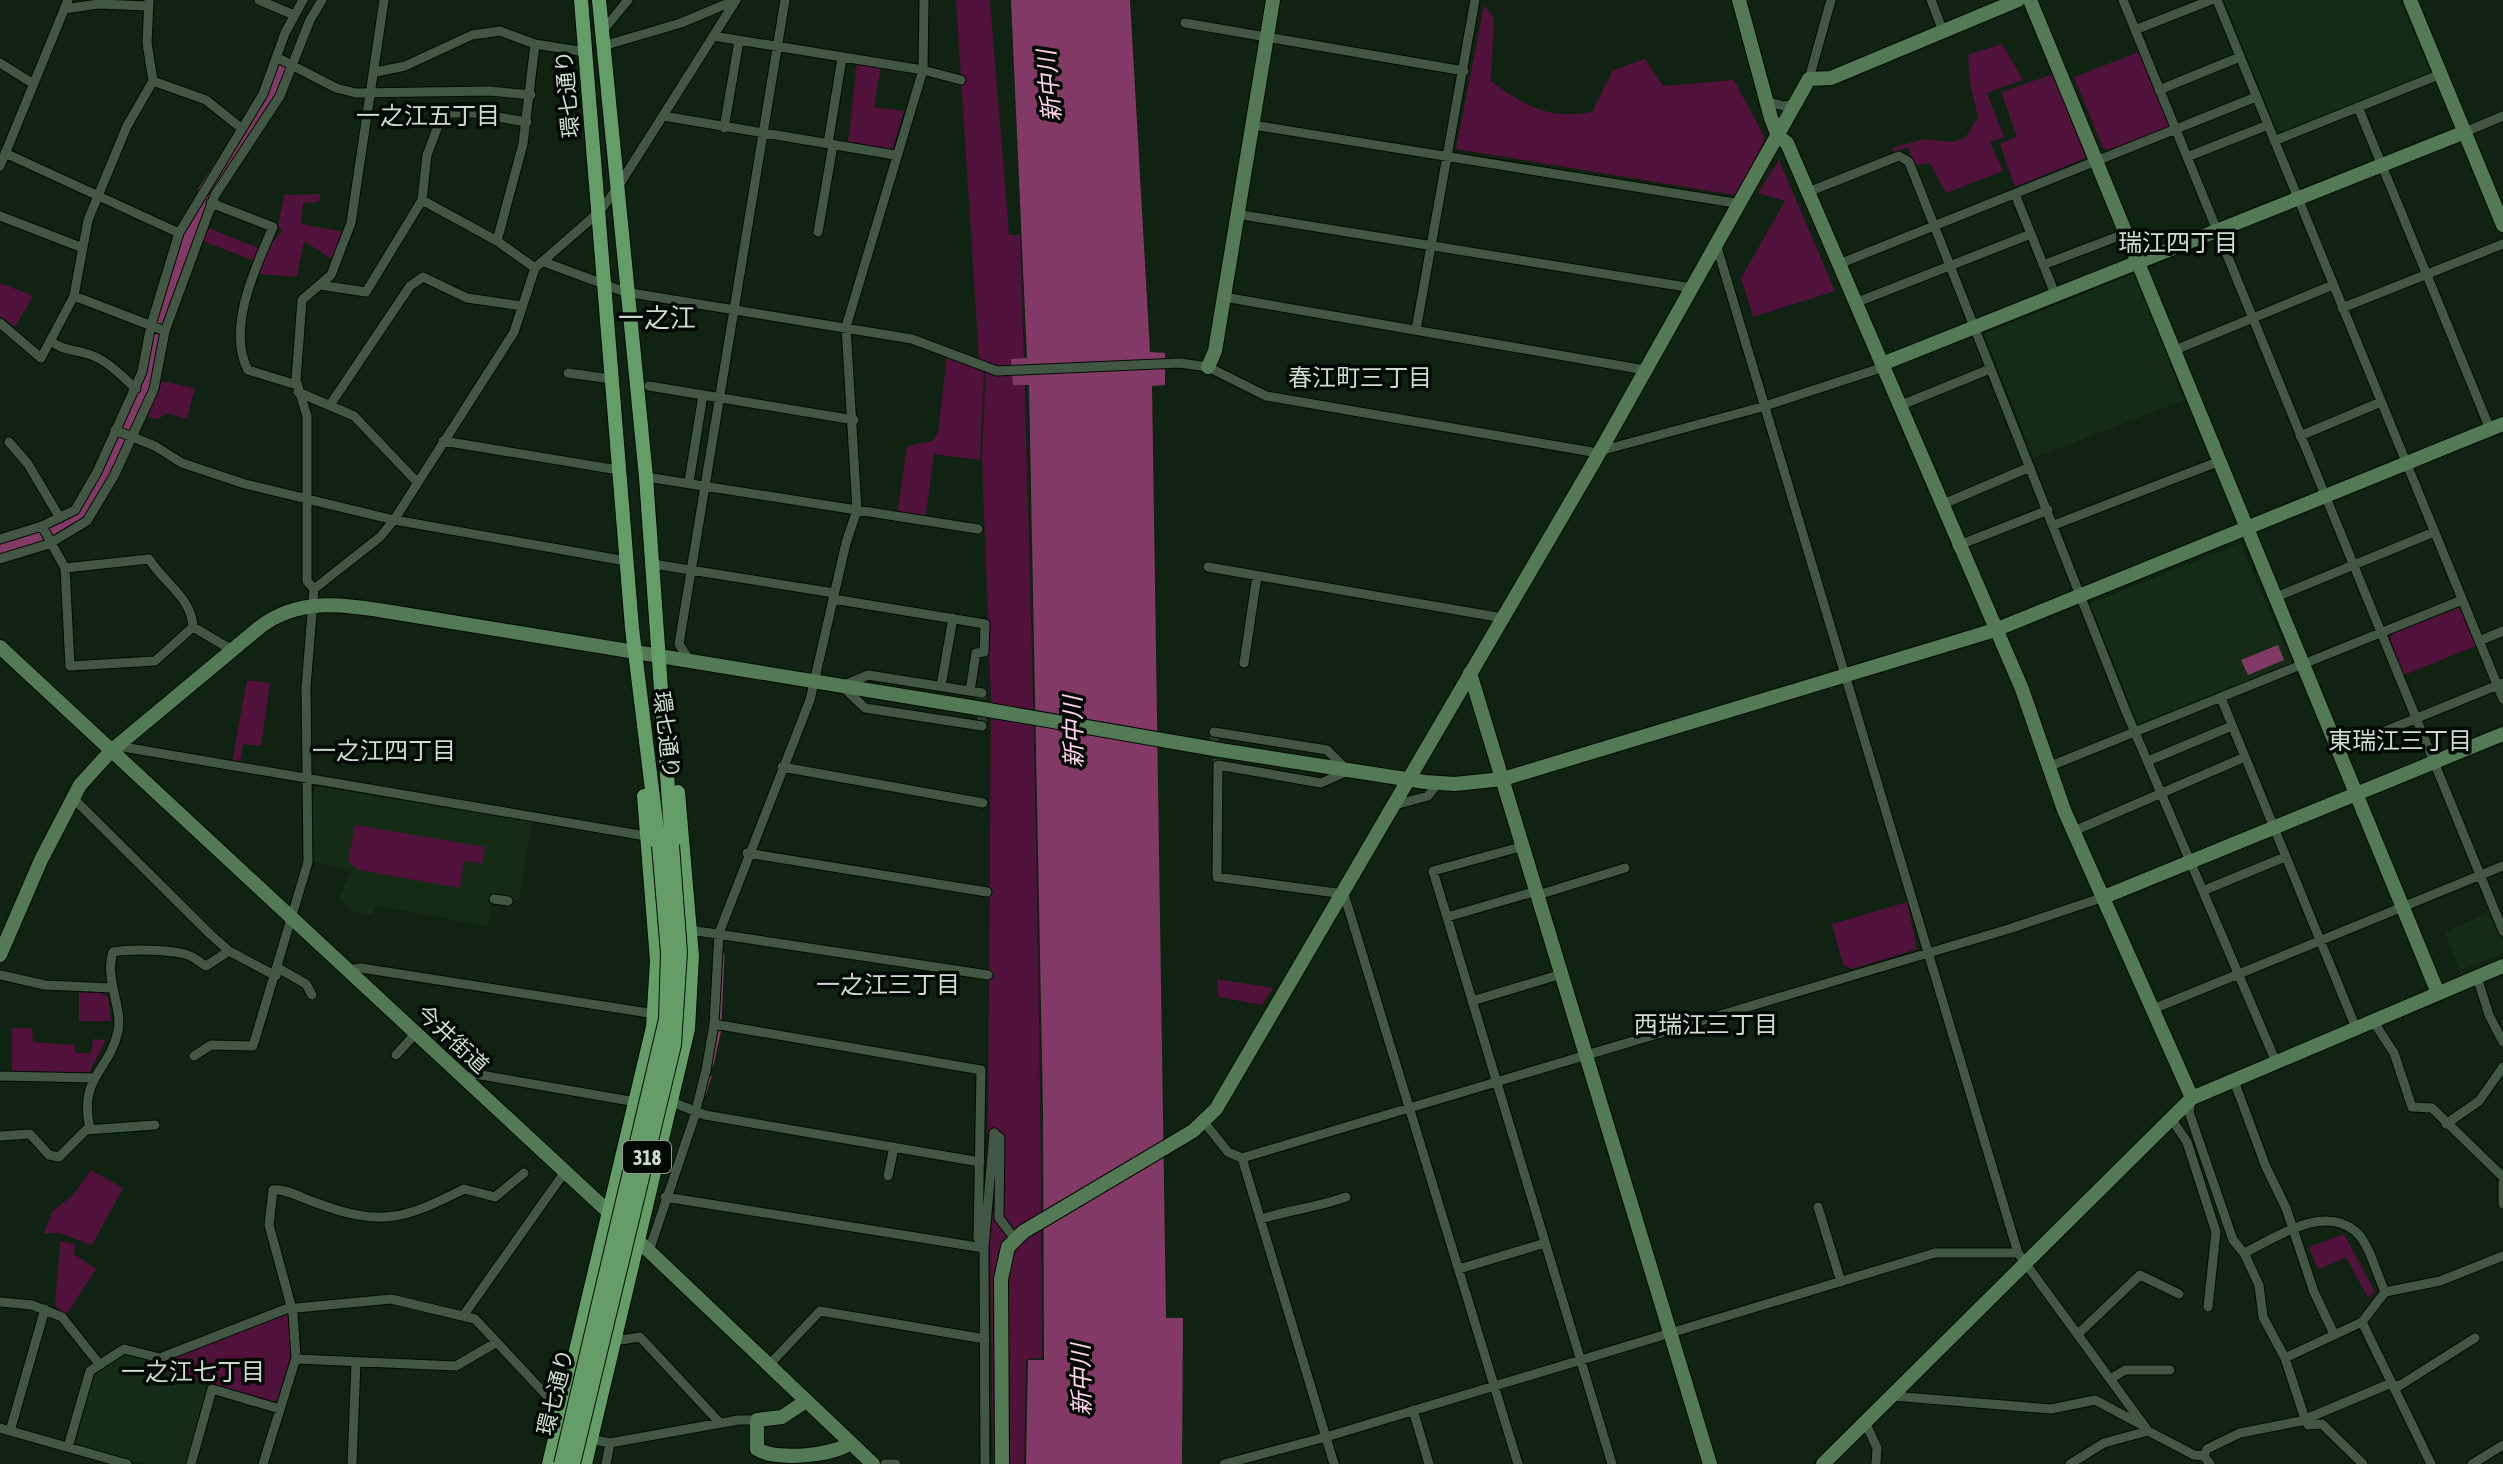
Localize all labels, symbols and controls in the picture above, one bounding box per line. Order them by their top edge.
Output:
water label: 新中川 [1032,46,1066,123]
street label: 環七通り [550,49,584,139]
district label: 一之江五丁目 [356,102,500,129]
district label: 瑞江四丁目 [2118,229,2238,256]
district label: 一之江 [618,303,696,333]
district label: 春江町三丁目 [1288,364,1432,391]
street label: 環七通り [649,690,685,780]
water label: 新中川 [1059,693,1087,768]
district label: 東瑞江三丁目 [2328,727,2472,754]
district label: 一之江四丁目 [312,737,456,764]
district label: 一之江三丁目 [816,971,960,998]
street label: 今井街道 [412,999,494,1079]
district label: 西瑞江三丁目 [1634,1011,1778,1038]
road number: 318 [623,1141,671,1173]
water label: 新中川 [1067,1341,1095,1416]
street label: 環七通り [532,1346,578,1438]
district label: 一之江七丁目 [121,1358,265,1385]

